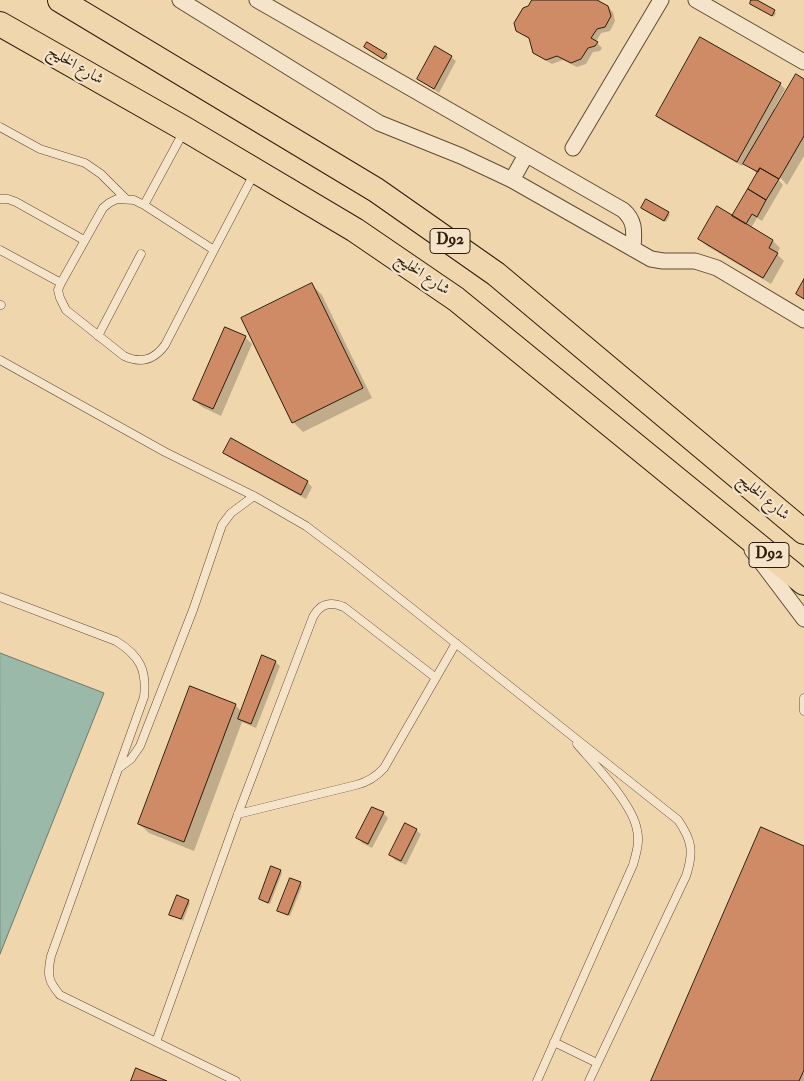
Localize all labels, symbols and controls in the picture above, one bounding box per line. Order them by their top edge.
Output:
street label: شارع الخليج [43,42,107,90]
road number: D92 [430,228,470,254]
street label: شارع الخليج [391,250,453,300]
street label: شارع الخليج [733,471,793,525]
road number: D92 [749,542,789,568]

